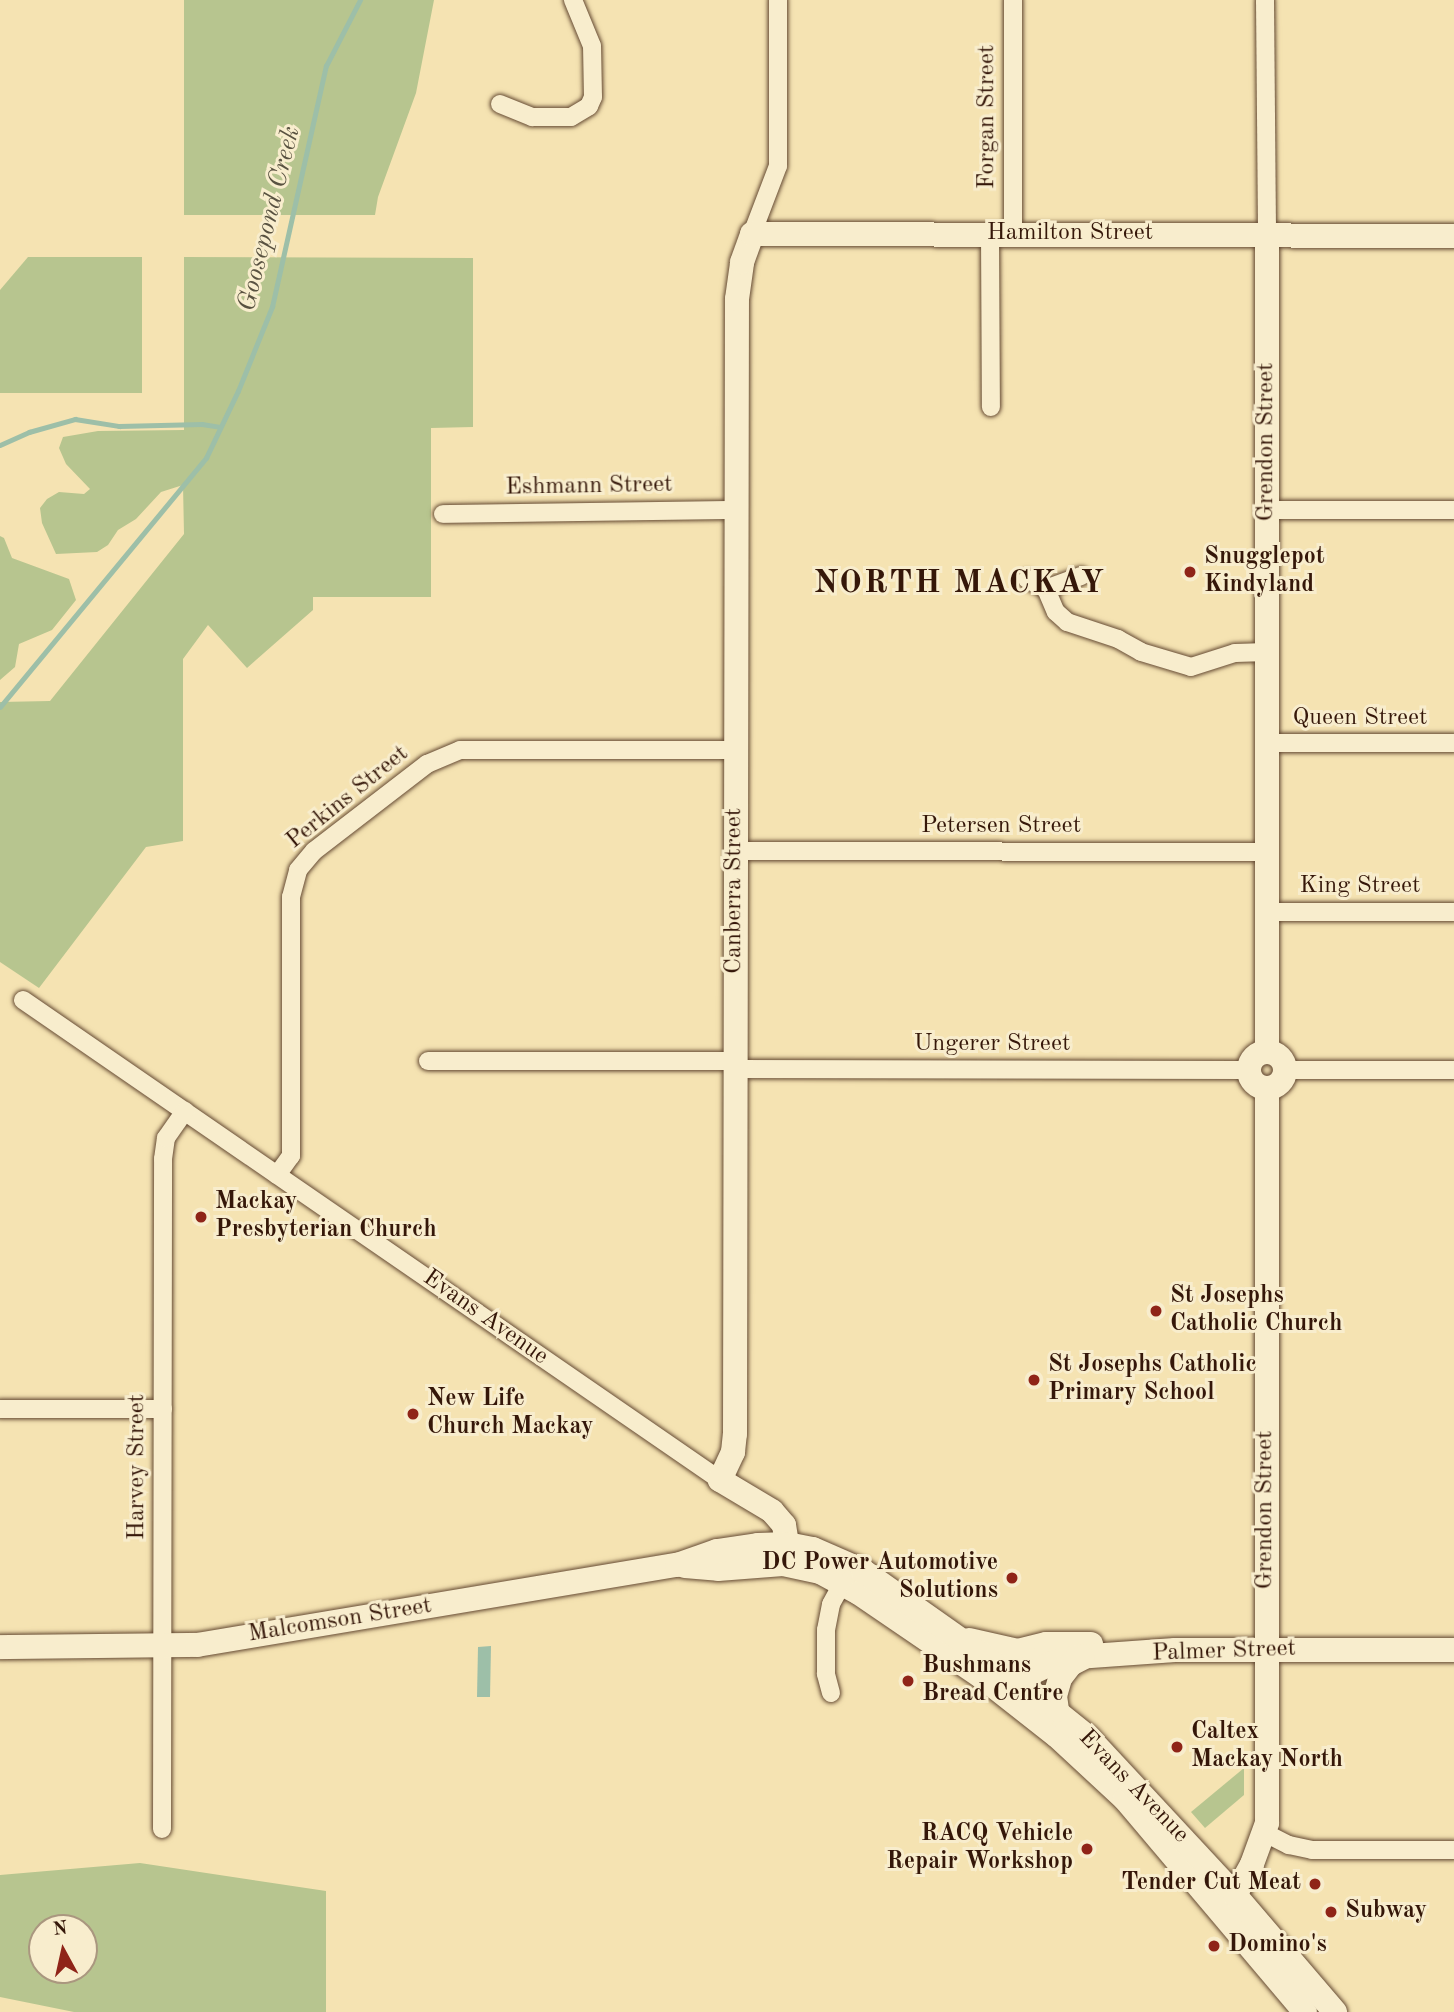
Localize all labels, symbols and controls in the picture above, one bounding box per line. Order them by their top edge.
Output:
street label: Forgan Street [974,45,1002,189]
water label: Goosepond Creek [232,123,308,315]
street label: Hamilton Street [987,220,1153,248]
street label: Grendon Street [1253,363,1281,521]
street label: Eshmann Street [505,471,673,503]
place label: Snugglepot Kindyland [1204,544,1325,600]
marker: Snugglepot Kindyland [1182,564,1198,580]
district label: NORTH MACKAY [815,565,1105,603]
street label: Queen Street [1293,705,1427,733]
street label: Perkins Street [281,740,415,856]
street label: Canberra Street [721,808,749,974]
street label: Petersen Street [921,813,1081,841]
street label: King Street [1300,873,1420,901]
street label: Ungerer Street [914,1031,1070,1059]
place label: Mackay Presbyterian Church [215,1189,437,1245]
marker: Mackay Presbyterian Church [193,1209,209,1225]
street label: Evans Avenue [417,1264,553,1372]
place label: St Josephs Catholic Church [1170,1283,1342,1339]
marker: St Josephs Catholic Church [1148,1303,1164,1319]
place label: St Josephs Catholic Primary School [1048,1352,1257,1408]
marker: St Josephs Catholic Primary School [1026,1372,1042,1388]
place label: New Life Church Mackay [427,1386,594,1442]
street label: Harvey Street [124,1394,152,1540]
marker: New Life Church Mackay [405,1406,421,1422]
street label: Grendon Street [1252,1431,1280,1589]
place label: DC Power Automotive Solutions [762,1550,998,1606]
marker: DC Power Automotive Solutions [1004,1570,1020,1586]
street label: Malcomson Street [246,1592,434,1650]
street label: Palmer Street [1152,1635,1296,1669]
place label: Bushmans Bread Centre [922,1653,1064,1709]
marker: Bushmans Bread Centre [900,1673,916,1689]
place label: Caltex Mackay North [1191,1719,1343,1775]
street label: Evans Avenue [1072,1724,1194,1850]
marker: Caltex Mackay North [1169,1739,1185,1755]
place label: RACQ Vehicle Repair Workshop [886,1821,1073,1877]
marker: RACQ Vehicle Repair Workshop [1079,1841,1095,1857]
place label: Tender Cut Meat [1121,1870,1301,1898]
marker: Tender Cut Meat [1307,1876,1323,1892]
place label: Subway [1345,1898,1427,1926]
marker: Subway [1323,1904,1339,1920]
north arrow [28,1914,98,1984]
text: N [52,1919,69,1940]
place label: Domino's [1228,1932,1327,1960]
marker: Domino's [1206,1938,1222,1954]

